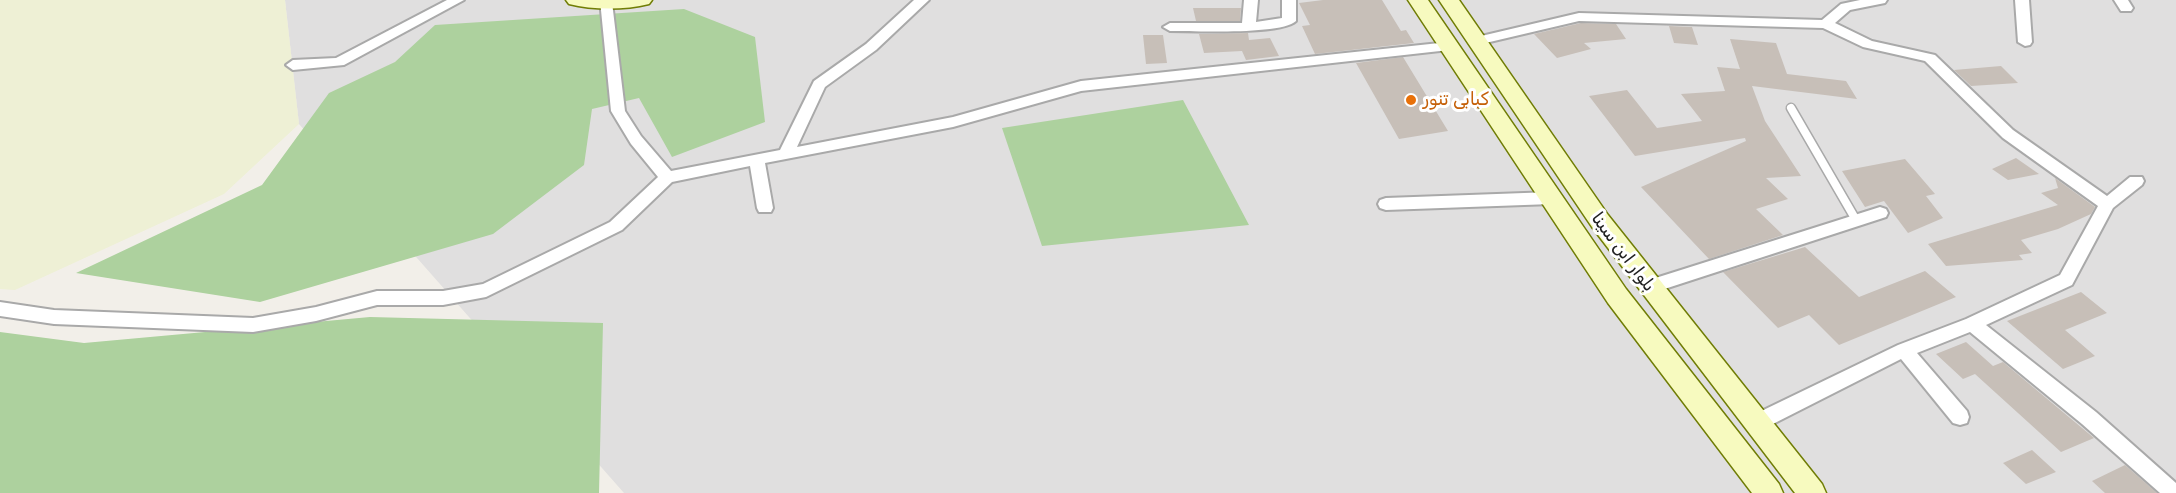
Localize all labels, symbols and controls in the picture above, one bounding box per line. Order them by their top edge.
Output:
place label: کبابی تنور [1423,89,1489,111]
marker: کبابی تنور [1404,93,1418,107]
street label: بلوار ابن سینا [1586,208,1660,296]

